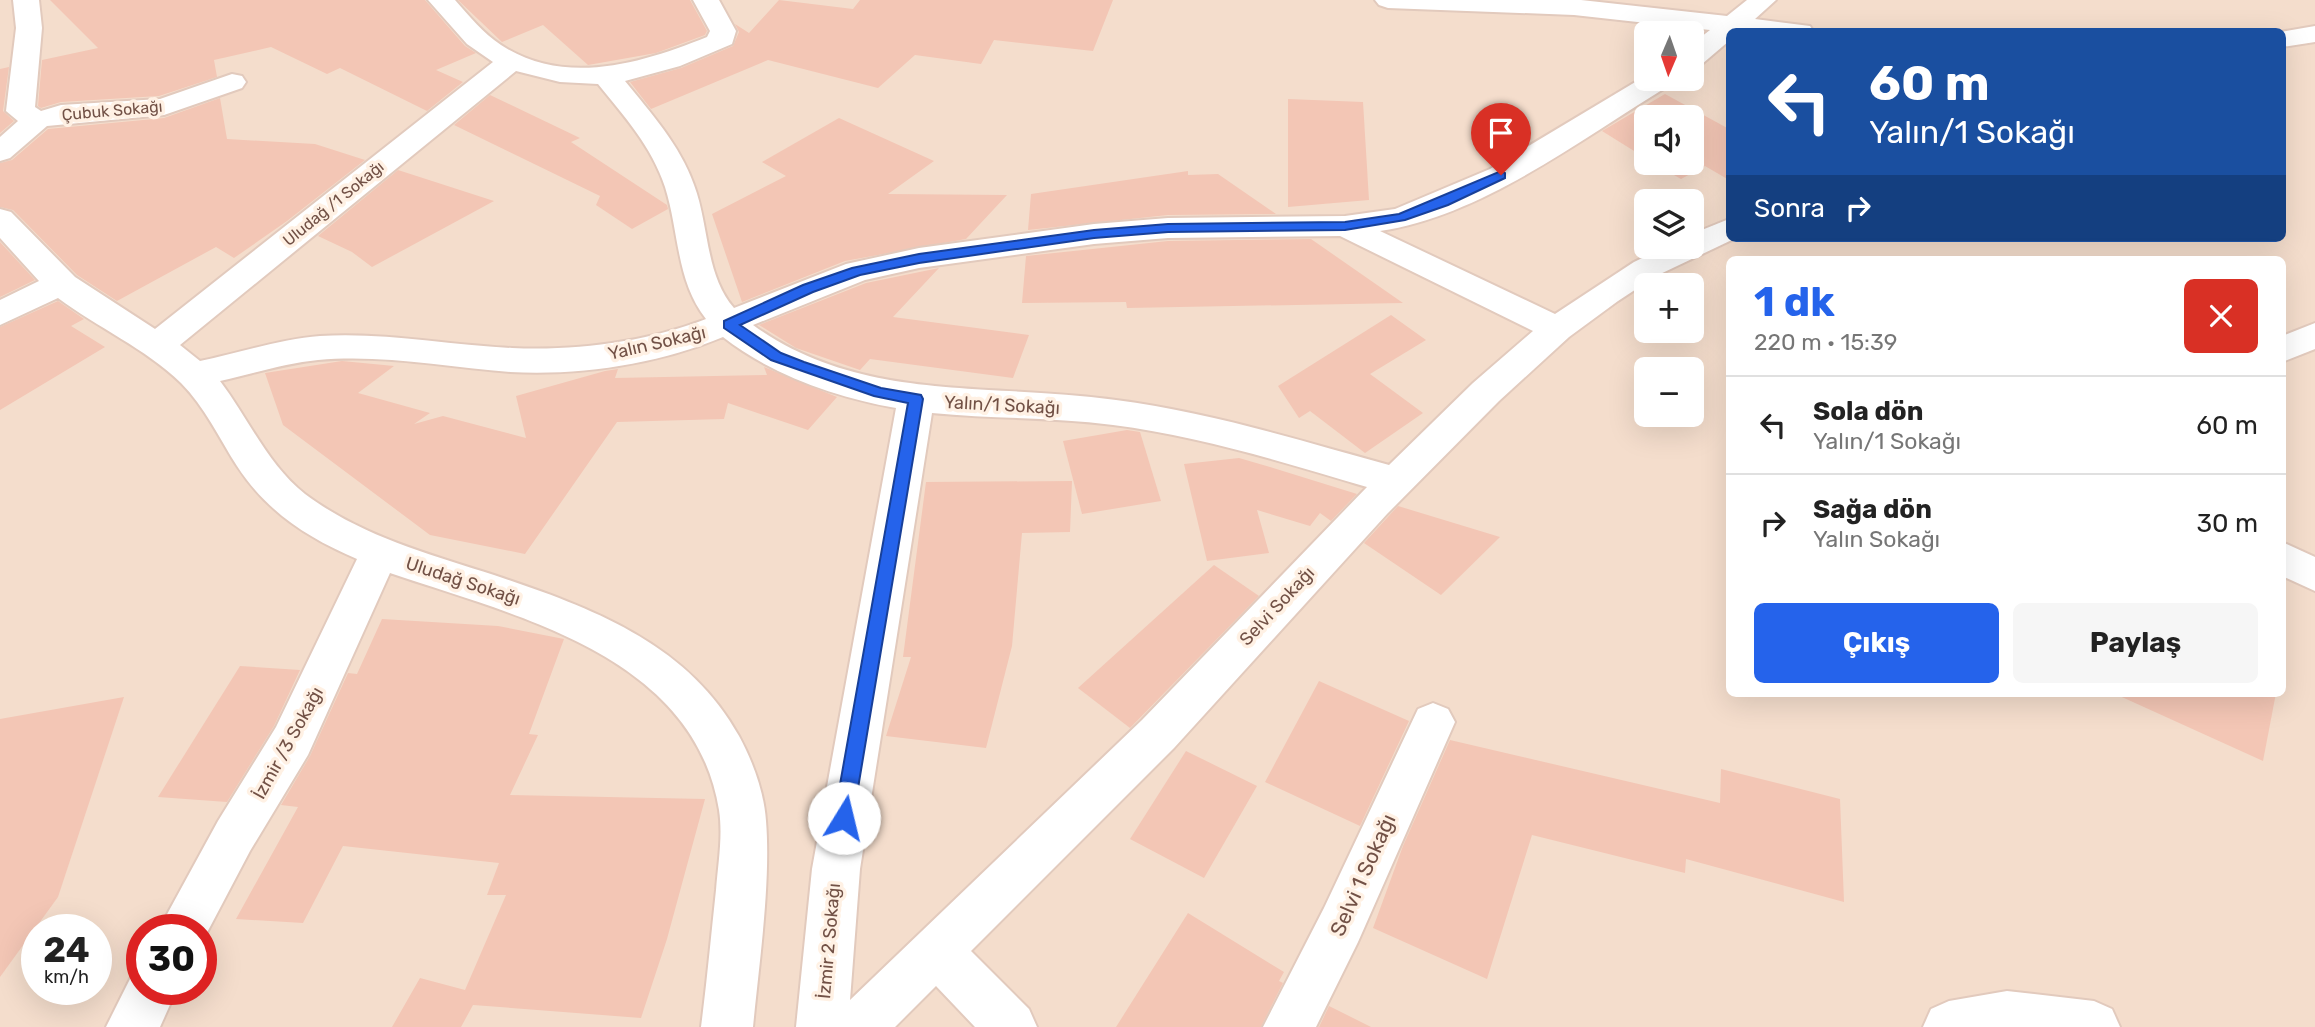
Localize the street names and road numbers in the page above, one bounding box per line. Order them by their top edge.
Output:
street label: Çubuk Sokağı [61,97,163,124]
street label: Uludağ /1 Sokağı [279,157,388,250]
street label: Yalın Sokağı [606,321,708,365]
street label: Yalın/1 Sokağı [944,391,1060,419]
street label: Uludağ Sokağı [403,552,523,610]
street label: Selvi Sokağı [1235,562,1319,650]
street label: İzmir /3 Sokağı [248,683,328,803]
street label: Selvi 1 Sokağı [1325,810,1401,940]
street label: İzmir 2 Sokağı [813,882,845,1000]

